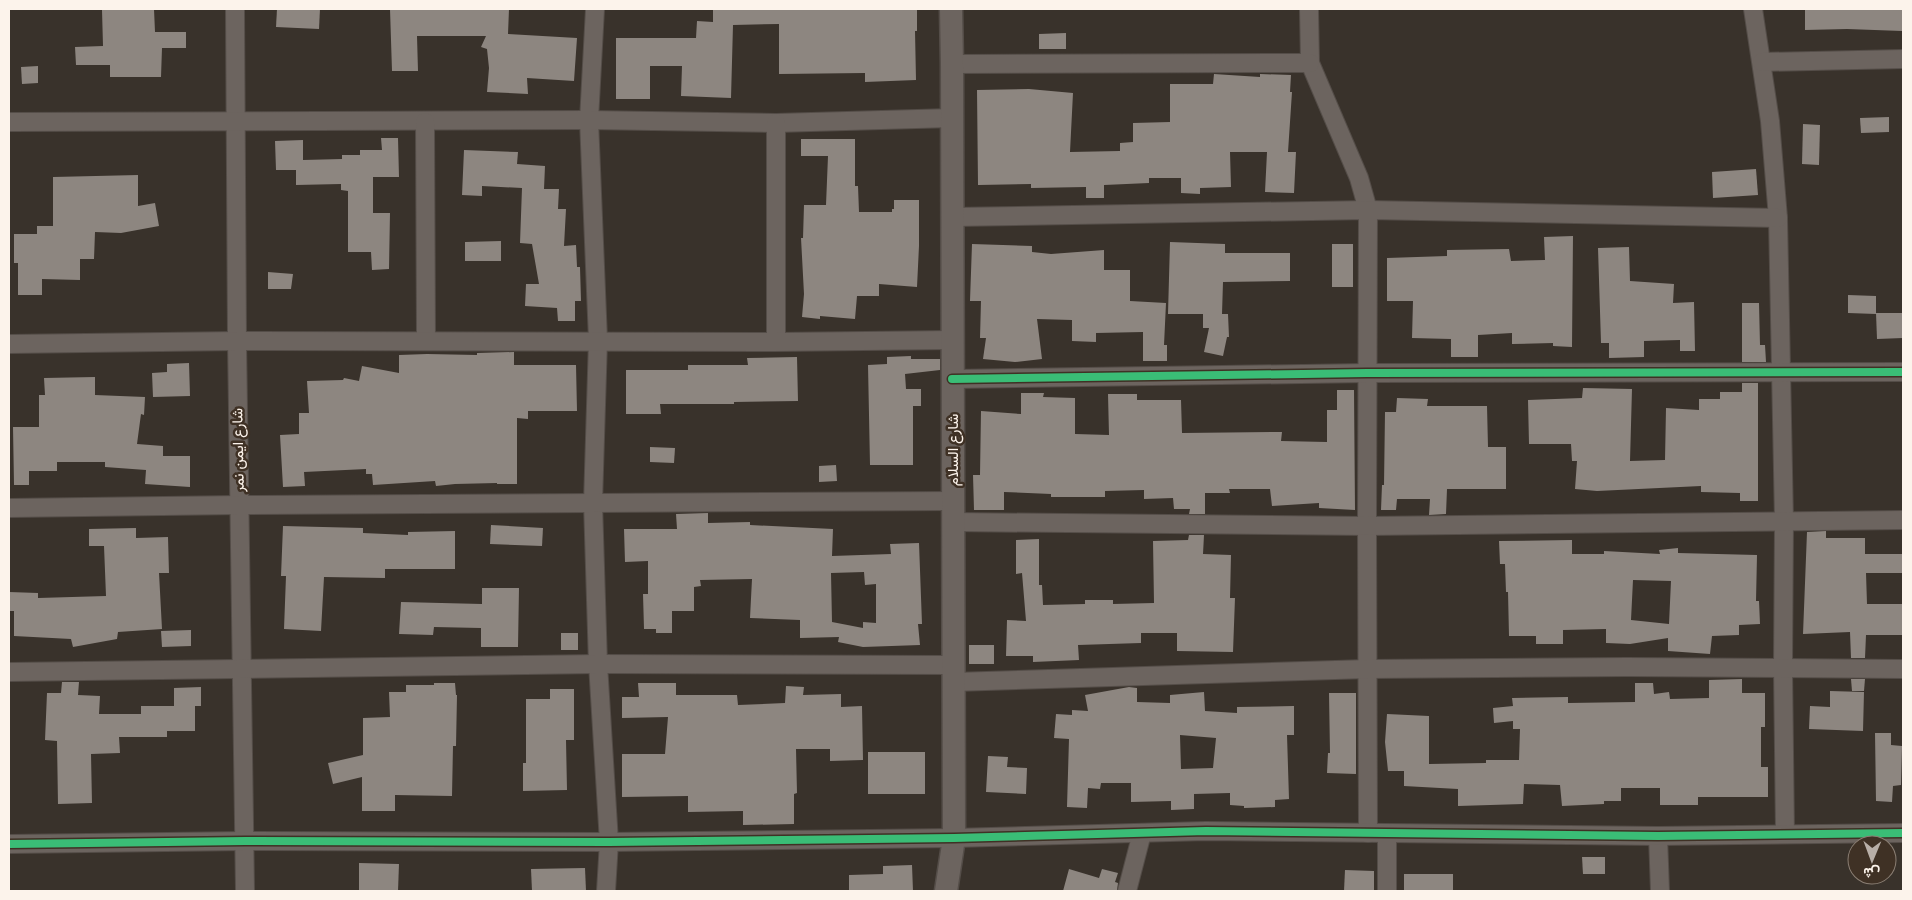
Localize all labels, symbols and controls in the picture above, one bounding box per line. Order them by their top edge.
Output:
street label: شارع ايمن نمر [228,408,250,493]
street label: شارع السلام [944,414,964,486]
north arrow [1847,835,1897,885]
text: ش [1863,864,1880,881]

